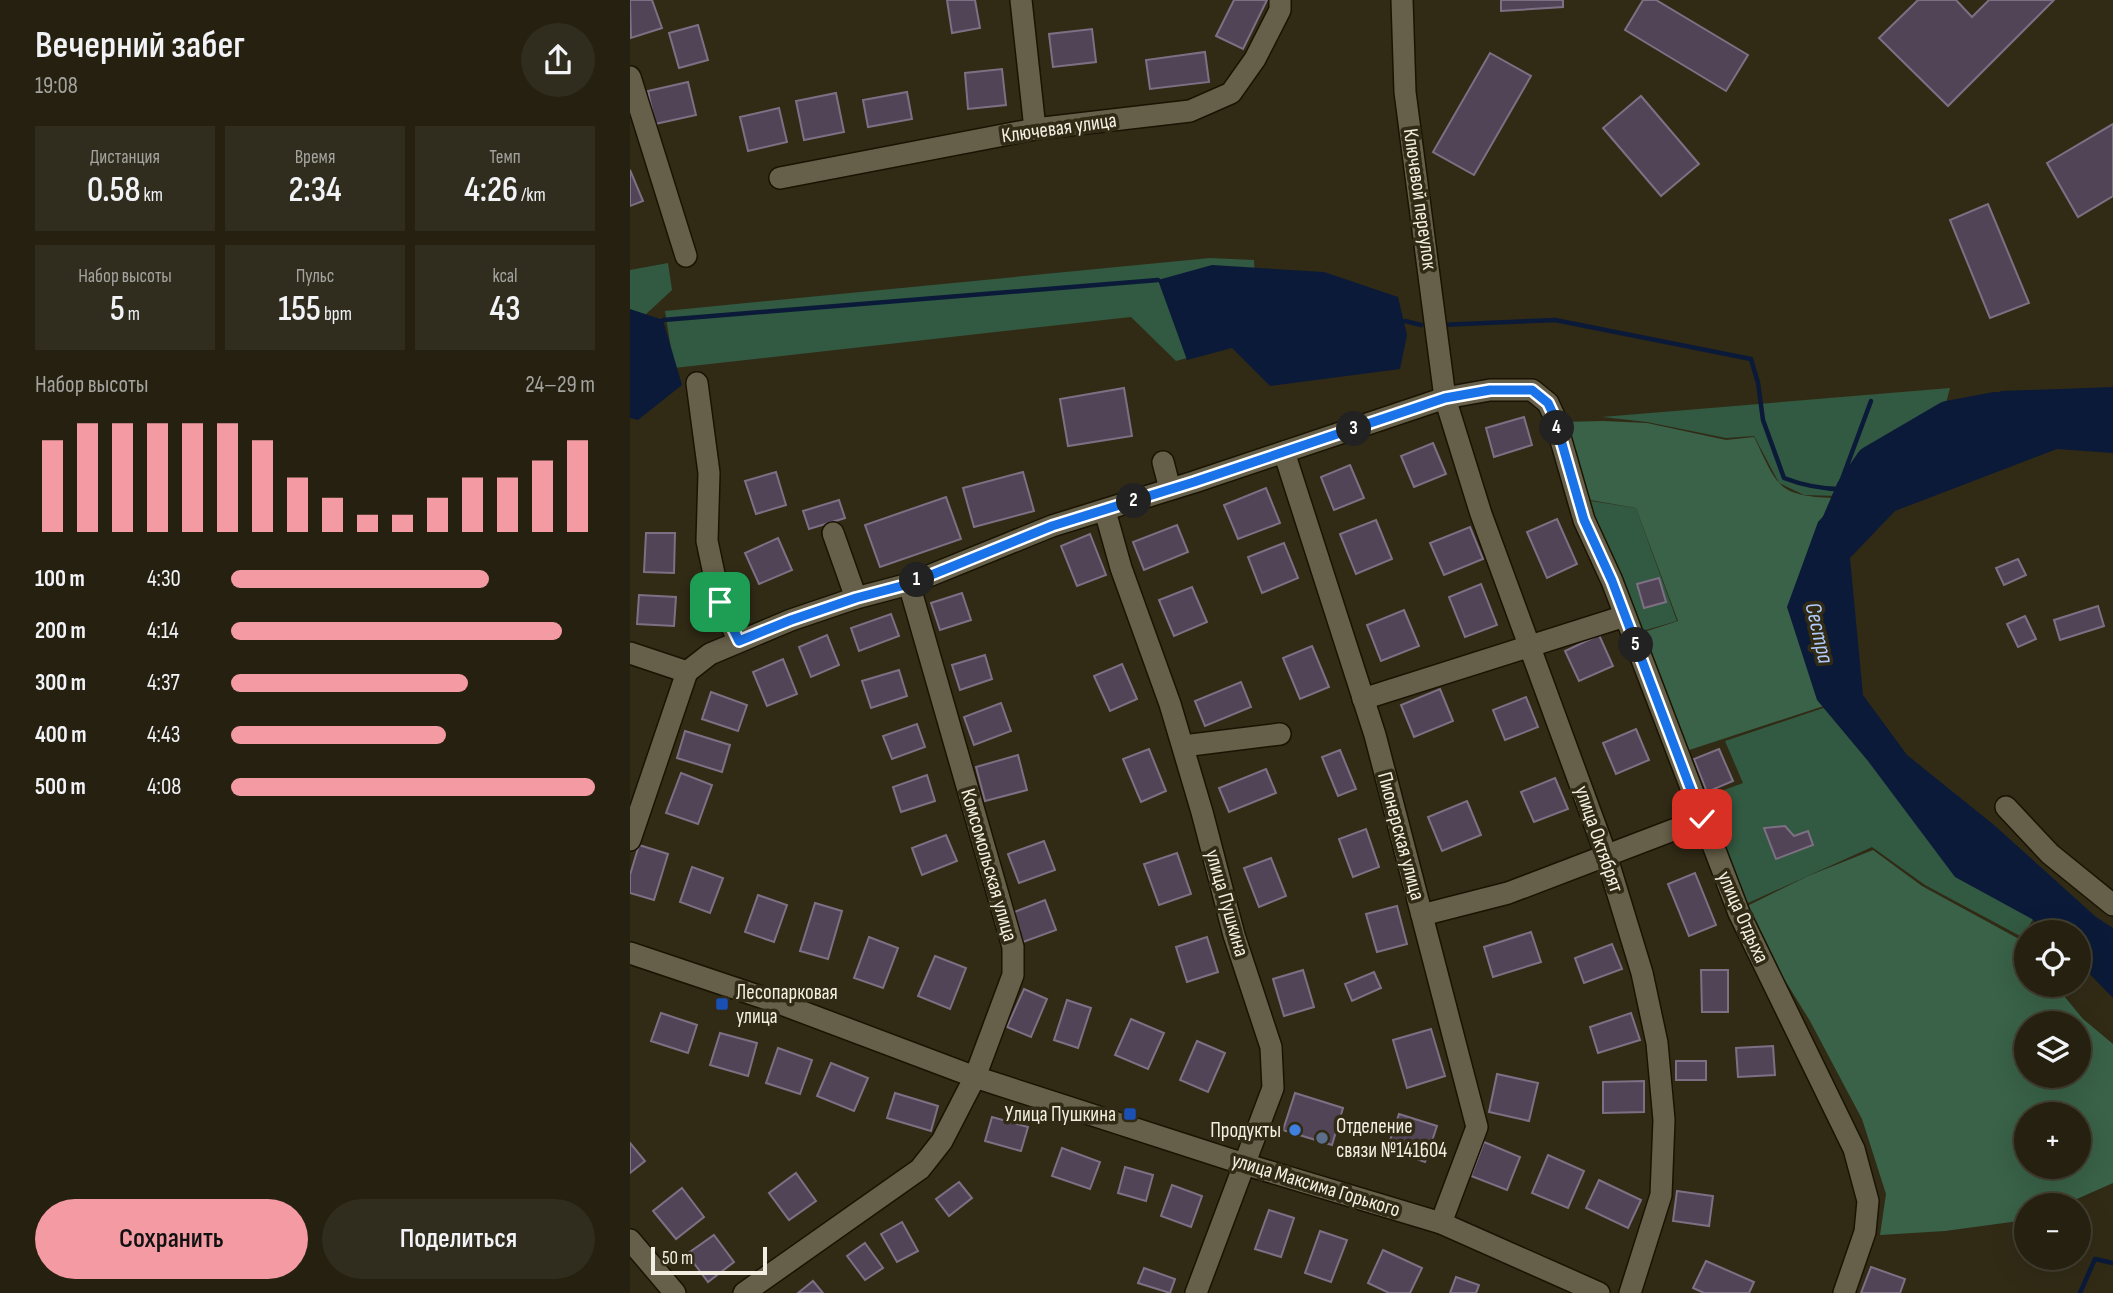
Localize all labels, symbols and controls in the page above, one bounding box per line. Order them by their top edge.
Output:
text: Вечерний забег [35,23,245,68]
button: share [521,23,595,97]
text: 19:08 [35,72,78,100]
street label: Ключевая улица [1000,108,1118,148]
street label: Ключевой переулок [1398,127,1442,271]
text: Дистанция [90,146,160,169]
text: Время [295,146,335,169]
text: Темп [489,146,521,169]
text: 0.58 [87,169,141,212]
text: 2:34 [288,169,342,212]
text: 4:26 [464,169,518,212]
text: km [141,184,163,207]
text: /km [518,184,546,207]
text: Набор высоты [78,265,172,288]
text: Пульс [296,265,334,288]
text: kcal [492,265,518,288]
text: 5 [110,288,125,331]
text: 155 [278,288,321,331]
text: 43 [490,288,520,331]
text: m [125,303,140,326]
text: bpm [321,303,352,326]
text: Набор высоты [35,371,148,399]
text: 24–29 m [525,371,595,399]
pin: 4 [1539,410,1574,446]
pin: 3 [1336,412,1372,446]
text: 4 [1552,416,1561,439]
text: 3 [1349,417,1358,440]
pin: 2 [1116,484,1152,518]
text: 2 [1129,489,1138,512]
pin: 1 [900,562,934,598]
text: 100 m [35,565,85,593]
text: 4:30 [147,565,181,593]
text: 1 [913,568,920,591]
pin [690,572,750,632]
icon: arrive [701,583,739,621]
water label: Сестра [1798,600,1840,667]
text: 200 m [35,617,86,645]
text: 4:14 [147,617,179,645]
pin: 5 [1618,628,1654,662]
text: 5 [1631,633,1640,656]
text: 300 m [35,669,86,697]
text: 4:37 [147,669,180,697]
text: 400 m [35,721,86,749]
text: 4:43 [147,721,180,749]
street label: Пионерская улица [1372,769,1430,903]
text: 500 m [35,773,86,801]
text: 4:08 [147,773,181,801]
street label: улица Октябрят [1569,782,1629,896]
street label: Комсомольская улица [955,786,1023,944]
pin [1672,789,1732,849]
icon: check [1683,800,1721,838]
street label: улица Пушкина [1200,847,1254,959]
street label: улица Отдыха [1712,867,1774,967]
map controls [2014,920,2091,1270]
button: locate [2014,920,2091,997]
place label: Лесопарковая улица [736,980,838,1029]
marker: Лесопарковая улица [714,996,730,1012]
button: layers [2014,1011,2091,1088]
place label: Улица Пушкина [1005,1102,1116,1127]
button: + [2014,1102,2091,1179]
marker: Улица Пушкина [1122,1106,1138,1122]
place label: Отделение связи №141604 [1336,1114,1447,1163]
place label: Продукты [1210,1118,1281,1143]
marker: Продукты [1287,1122,1303,1138]
marker: Отделение связи №141604 [1314,1130,1330,1146]
street label: улица Максима Горького [1229,1147,1403,1223]
button: − [2014,1193,2091,1270]
button: Сохранить [35,1199,308,1279]
button: Поделиться [322,1199,595,1279]
scale bar [651,1244,766,1276]
text: 50 m [662,1247,693,1270]

